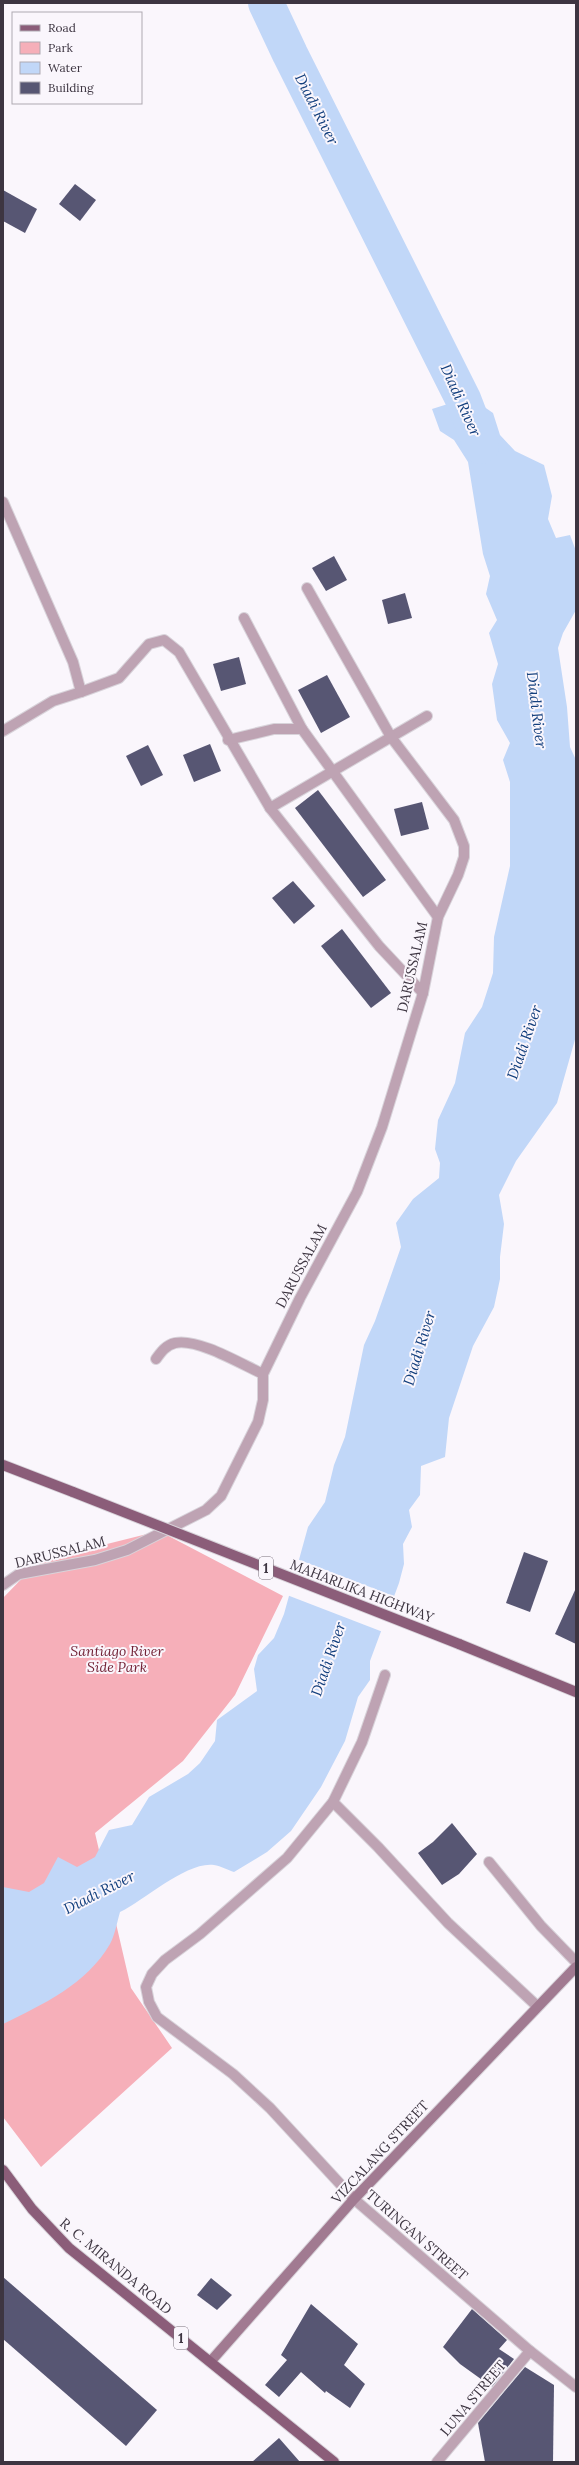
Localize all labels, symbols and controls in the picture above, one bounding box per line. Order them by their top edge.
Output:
legend [12,12,142,104]
text: Road [48,20,76,35]
text: Park [48,40,74,55]
text: Water [48,60,83,75]
water label: Diadi River [291,70,343,148]
text: Building [48,80,94,95]
water label: Diadi River [437,361,485,439]
water label: Diadi River [523,670,551,750]
street label: DARUSSALAM [393,920,431,1014]
water label: Diadi River [502,1002,546,1082]
street label: DARUSSALAM [271,1221,331,1311]
water label: Diadi River [399,1308,439,1388]
street label: DARUSSALAM [13,1532,107,1572]
street label: MAHARLIKA HIGHWAY [288,1555,437,1627]
road number: 1 [259,1557,273,1579]
water label: Diadi River [306,1619,350,1699]
park label: Santiago River Side Park [70,1642,164,1676]
water label: Diadi River [60,1866,138,1918]
street label: VIZCALANG STREET [327,2097,433,2208]
street label: TURINGAN STREET [362,2186,472,2284]
street label: R. C. MIRANDA ROAD [56,2214,176,2318]
road number: 1 [174,2327,188,2349]
street label: LUNA STREET [436,2356,510,2440]

